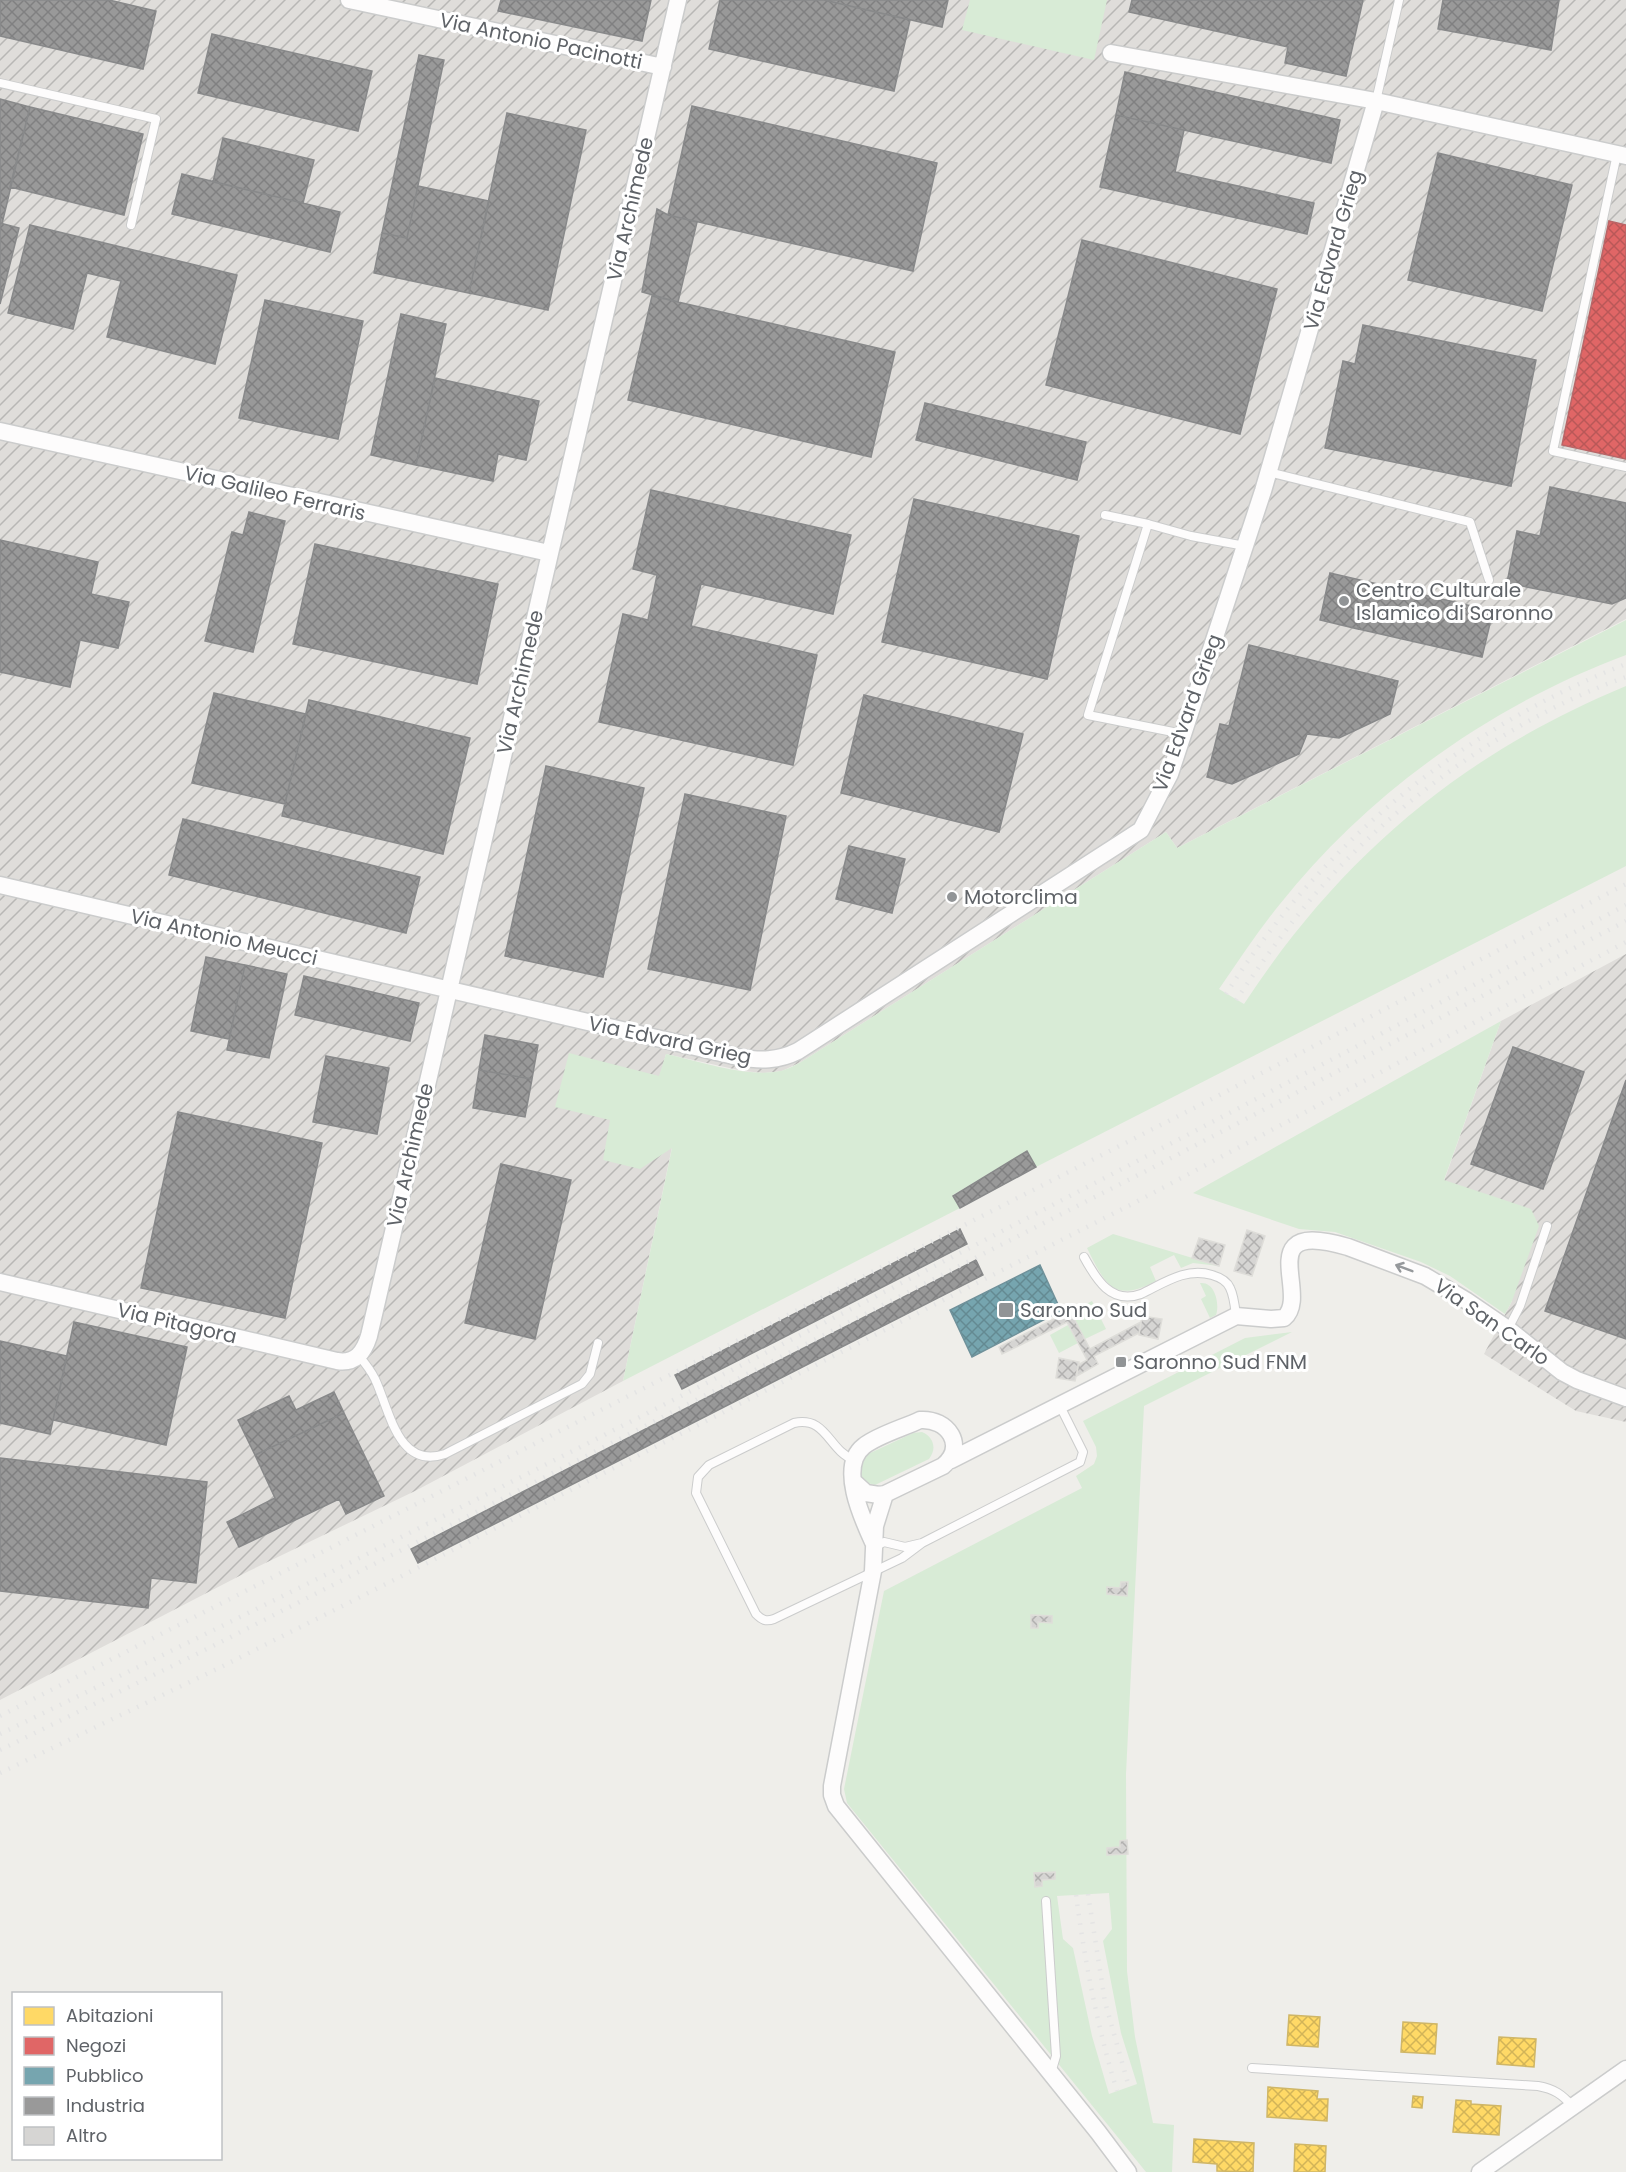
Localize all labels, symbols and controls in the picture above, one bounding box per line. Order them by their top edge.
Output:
street label: Via Antonio Pacinotti [437,6,645,76]
street label: Via Archimede [600,134,660,284]
street label: Via Edvard Grieg [1297,166,1369,334]
street label: Via Galileo Ferraris [182,459,368,527]
place label: Centro Culturale Islamico di Saronno [1356,576,1553,627]
marker: Centro Culturale Islamico di Saronno [1337,594,1351,608]
street label: Via Archimede [490,607,550,757]
street label: Via Edvard Grieg [1145,630,1229,796]
place label: Motorclima [964,883,1078,911]
marker: Motorclima [945,890,959,904]
street label: Via Antonio Meucci [128,902,320,972]
street label: Via Edvard Grieg [586,1009,754,1071]
street label: Via Archimede [380,1080,440,1230]
one-way arrow [1395,1261,1414,1272]
street label: Via San Carlo [1429,1272,1555,1372]
street label: Via Pitagora [114,1296,240,1350]
place label: Saronno Sud [1020,1296,1147,1324]
marker: Saronno Sud [997,1301,1015,1319]
place label: Saronno Sud FNM [1133,1348,1307,1376]
marker: Saronno Sud FNM [1114,1355,1128,1369]
legend [12,1992,222,2160]
text: Abitazioni [66,2003,154,2028]
text: Negozi [66,2033,126,2058]
text: Pubblico [66,2063,144,2088]
text: Industria [66,2093,145,2118]
text: Altro [66,2123,107,2148]

